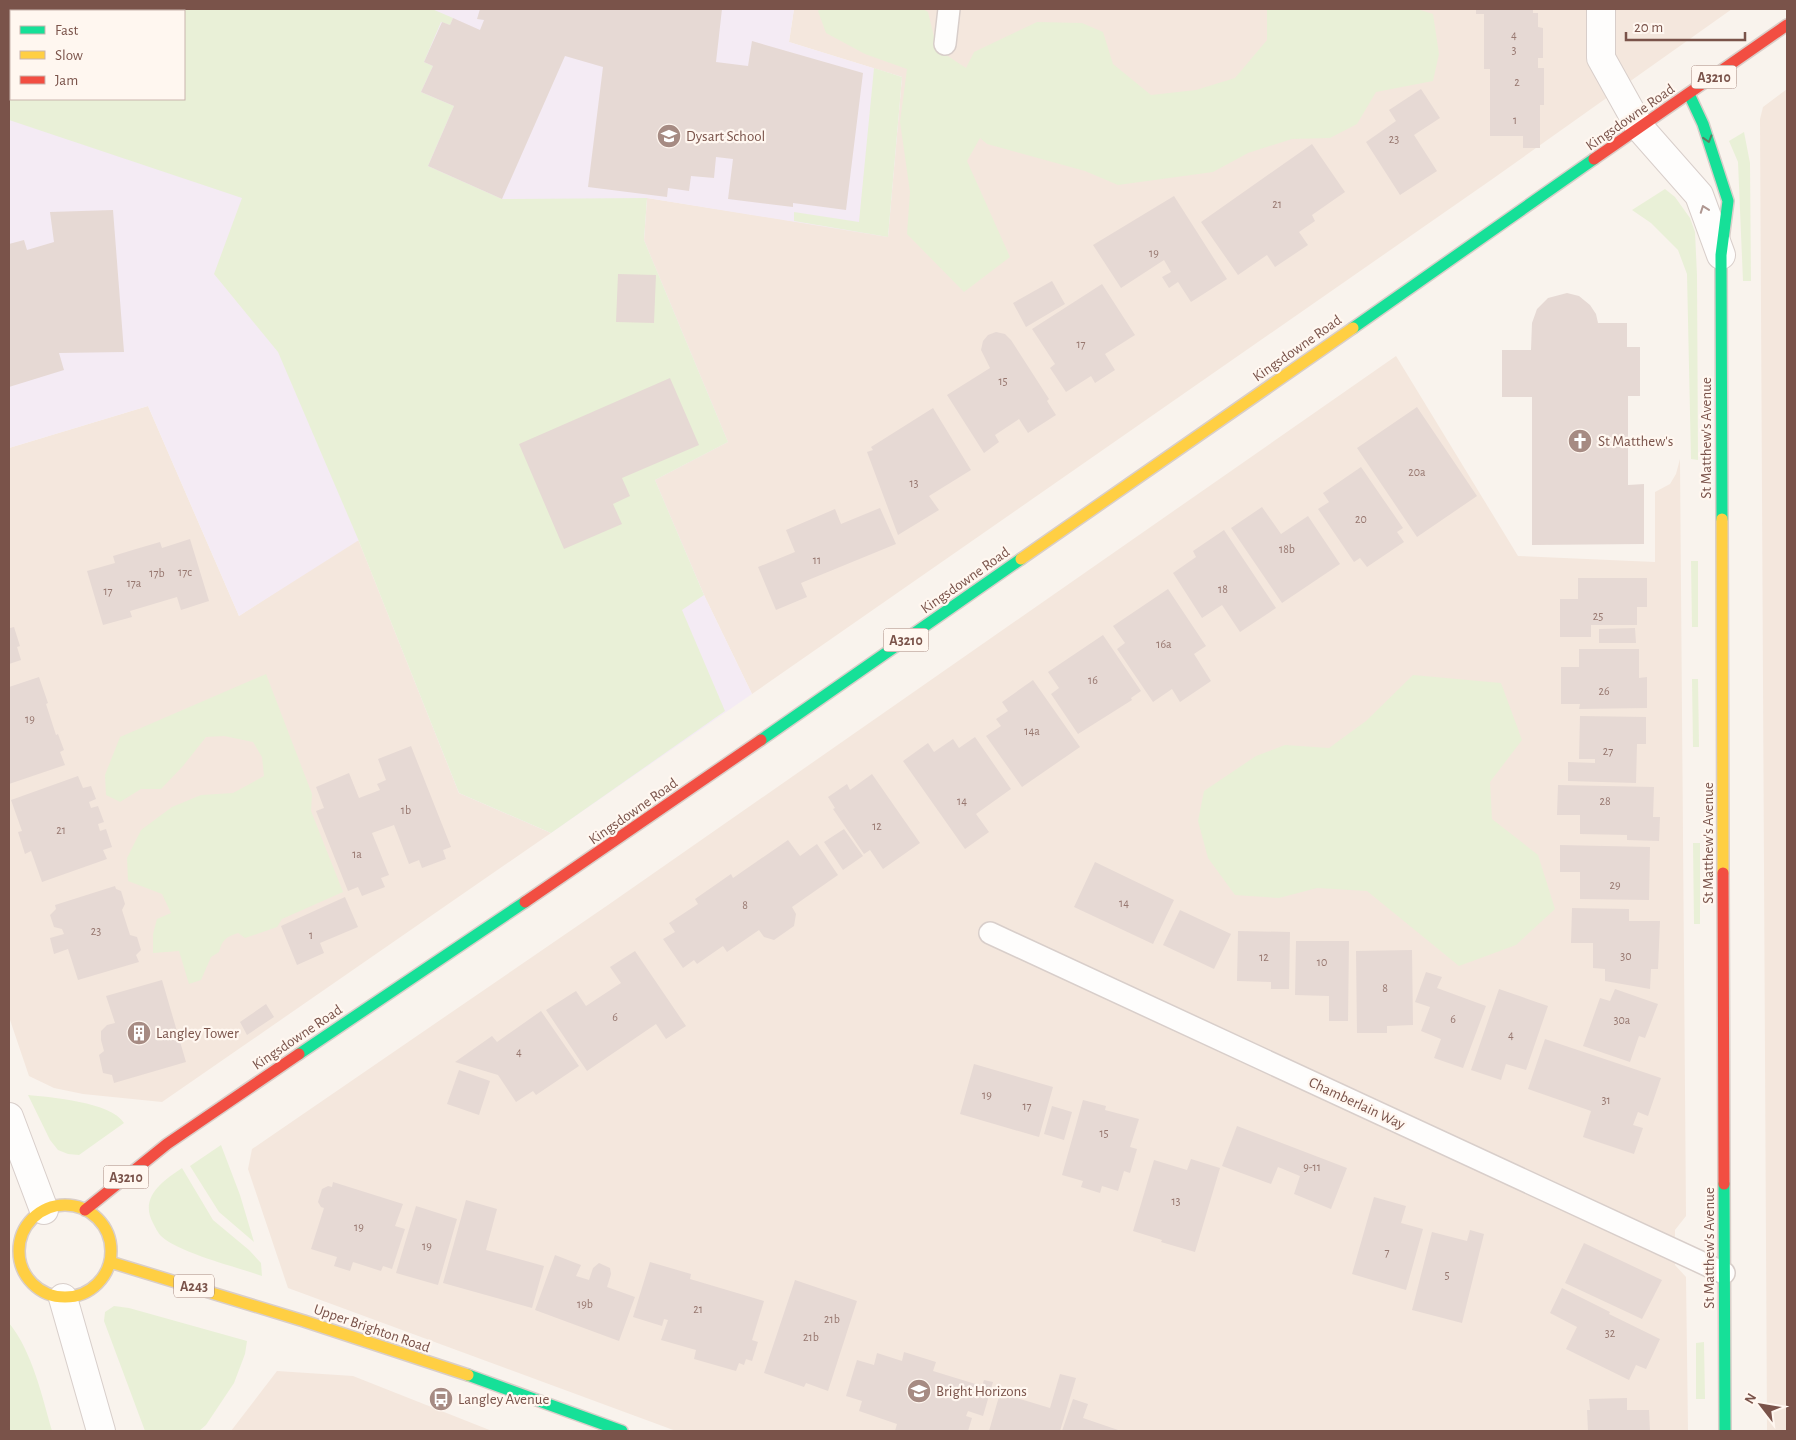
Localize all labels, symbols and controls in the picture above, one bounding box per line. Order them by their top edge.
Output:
legend [10,10,185,100]
scale bar [1626,10,1745,42]
text: 20 m [1634,20,1663,35]
text: Fast [55,23,79,38]
house number: 4 [1511,29,1517,41]
house number: 3 [1512,44,1517,56]
text: Slow [55,48,83,63]
road number: A3210 [1692,66,1736,88]
text: Jam [55,73,78,88]
house number: 2 [1514,76,1520,88]
street label: Kingsdowne Road [1583,81,1678,154]
house number: 1 [1513,114,1517,126]
school or university icon: Dysart School [656,123,682,149]
place label: Dysart School [686,129,765,144]
house number: 23 [1389,133,1399,145]
one-way arrow [1702,134,1712,143]
house number: 21 [1272,198,1282,210]
one-way arrow [1700,205,1710,214]
house number: 19 [1149,247,1159,259]
street label: Kingsdowne Road [1250,312,1345,385]
house number: 17 [1076,338,1086,350]
house number: 15 [998,375,1008,387]
street label: St Matthew's Avenue [1699,377,1714,499]
church icon: St Matthew's [1567,428,1593,454]
place label: St Matthew's [1598,434,1673,449]
house number: 20a [1408,466,1426,478]
house number: 13 [909,477,919,489]
house number: 20 [1355,513,1367,525]
house number: 18b [1279,543,1295,555]
street label: Kingsdowne Road [918,544,1013,617]
house number: 11 [813,554,821,566]
house number: 17c [178,566,192,578]
house number: 17b [149,567,165,579]
house number: 17a [127,577,142,589]
house number: 18 [1218,583,1228,595]
house number: 17 [103,585,113,597]
house number: 25 [1593,610,1603,622]
road number: A3210 [884,628,928,652]
house number: 16a [1156,638,1172,650]
house number: 16 [1088,674,1098,686]
house number: 26 [1598,685,1610,697]
house number: 19 [25,713,35,725]
house number: 14a [1024,725,1040,737]
house number: 27 [1603,745,1613,757]
street label: Kingsdowne Road [586,775,681,848]
street label: St Matthew's Avenue [1701,782,1716,904]
house number: 14 [957,795,967,807]
house number: 28 [1599,795,1611,807]
house number: 1b [401,804,411,816]
house number: 12 [872,820,882,832]
house number: 21 [56,824,66,836]
house number: 1a [352,848,362,860]
house number: 29 [1609,879,1621,891]
house number: 14 [1119,897,1129,909]
house number: 8 [742,899,748,911]
house number: 23 [91,925,101,937]
house number: 1 [309,929,313,941]
house number: 30 [1620,950,1632,962]
house number: 12 [1259,951,1269,963]
house number: 10 [1317,956,1327,968]
house number: 8 [1382,982,1388,994]
street label: Kingsdowne Road [250,1002,345,1073]
house number: 6 [612,1011,618,1023]
house number: 6 [1450,1013,1456,1025]
house number: 30a [1614,1014,1631,1026]
building icon: Langley Tower [126,1020,152,1046]
place label: Langley Tower [156,1026,239,1041]
house number: 4 [1508,1029,1514,1041]
house number: 4 [516,1046,522,1058]
street label: Chamberlain Way [1306,1075,1408,1132]
house number: 19 [982,1089,992,1101]
house number: 31 [1601,1094,1611,1106]
house number: 17 [1022,1100,1032,1112]
house number: 15 [1099,1127,1109,1139]
house number: 9-11 [1303,1161,1321,1173]
road number: A3210 [104,1166,148,1188]
street label: St Matthew's Avenue [1702,1187,1717,1309]
house number: 13 [1171,1195,1181,1207]
house number: 19 [354,1221,364,1233]
house number: 19 [422,1240,432,1252]
house number: 7 [1384,1246,1390,1258]
house number: 5 [1444,1269,1450,1281]
road number: A243 [174,1274,214,1298]
house number: 19b [577,1298,593,1310]
street label: Upper Brighton Road [312,1302,432,1355]
house number: 21 [693,1303,703,1315]
house number: 21b [824,1313,840,1325]
house number: 32 [1605,1327,1616,1339]
house number: 21b [803,1331,819,1343]
school or university icon: Bright Horizons [906,1378,932,1404]
north arrow [1736,1380,1786,1430]
place label: Bright Horizons [936,1384,1027,1399]
bus stop icon: Langley Avenue [428,1386,454,1412]
text: N [1742,1391,1759,1407]
place label: Langley Avenue [458,1392,549,1407]

